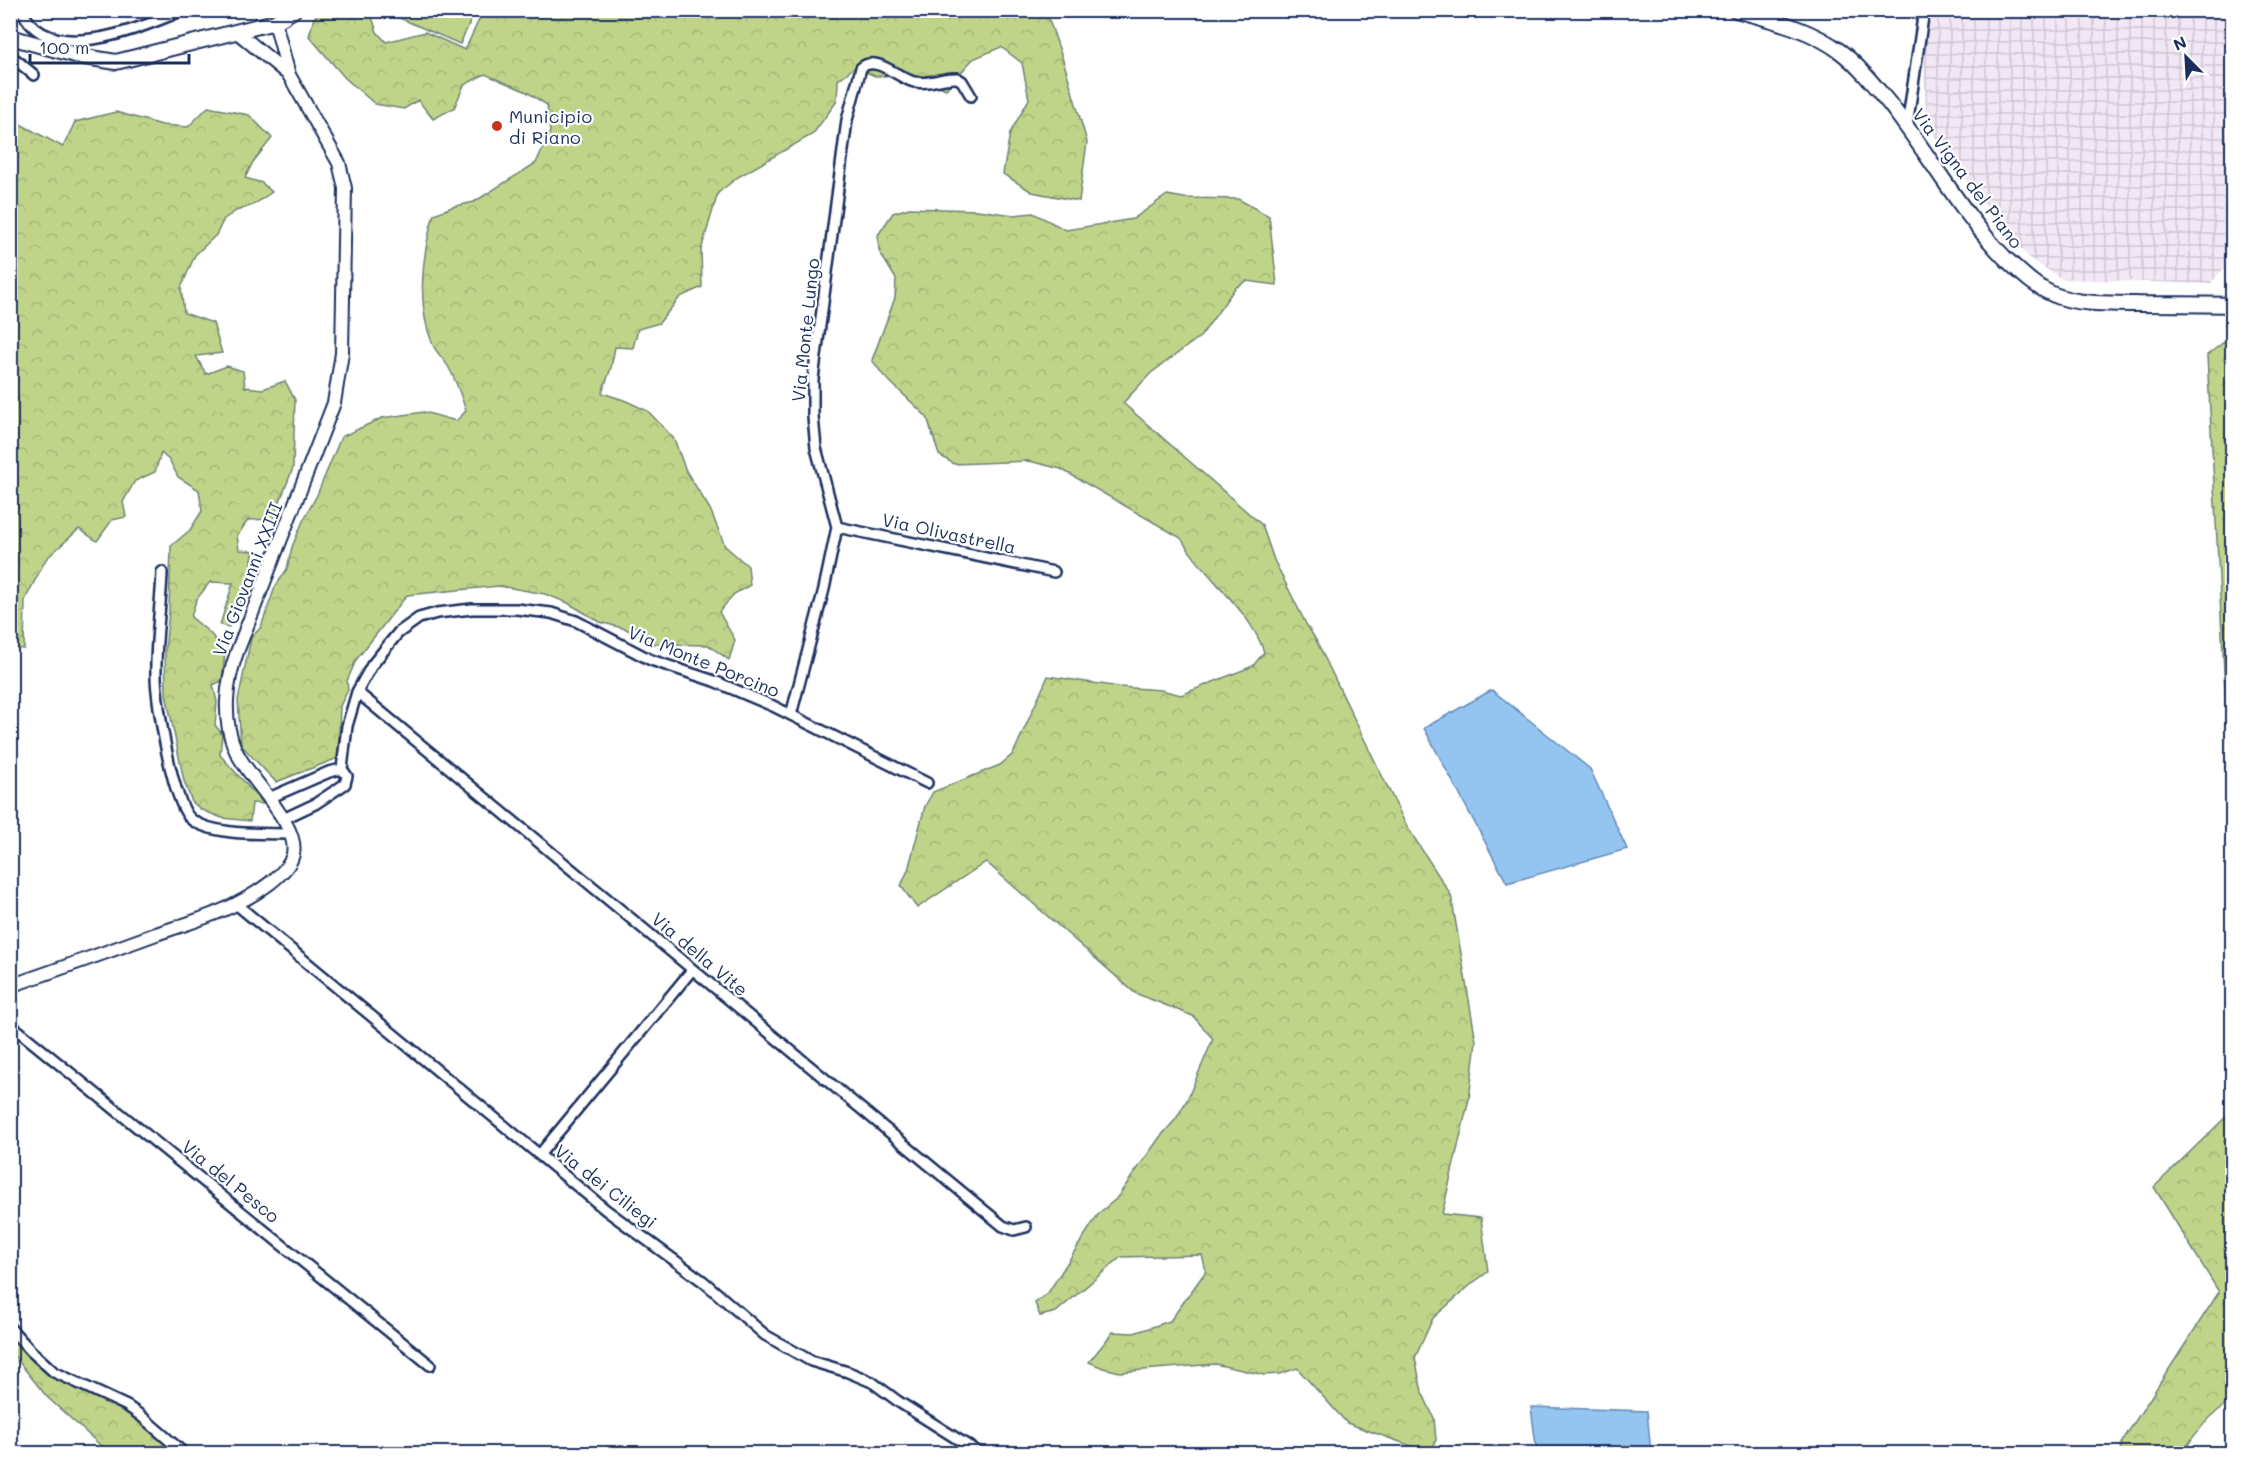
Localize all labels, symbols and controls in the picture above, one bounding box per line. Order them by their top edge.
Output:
scale bar [30,27,189,65]
north arrow [2156,27,2216,87]
text: N [2170,31,2190,55]
text: 100 m [39,35,89,59]
street label: Via Vigna del Piano [1907,103,2029,253]
place label: Municipio di Riano [509,104,592,149]
marker: Municipio di Riano [490,119,504,133]
street label: Via Monte Lungo [786,257,825,403]
street label: Via Giovanni XXIII [207,498,287,659]
street label: Via Olivastrella [880,507,1018,559]
street label: Via Monte Porcino [625,620,784,702]
street label: Via della Vite [647,907,753,1001]
street label: Via del Pesco [177,1134,285,1228]
street label: Via dei Ciliegi [550,1139,662,1233]

